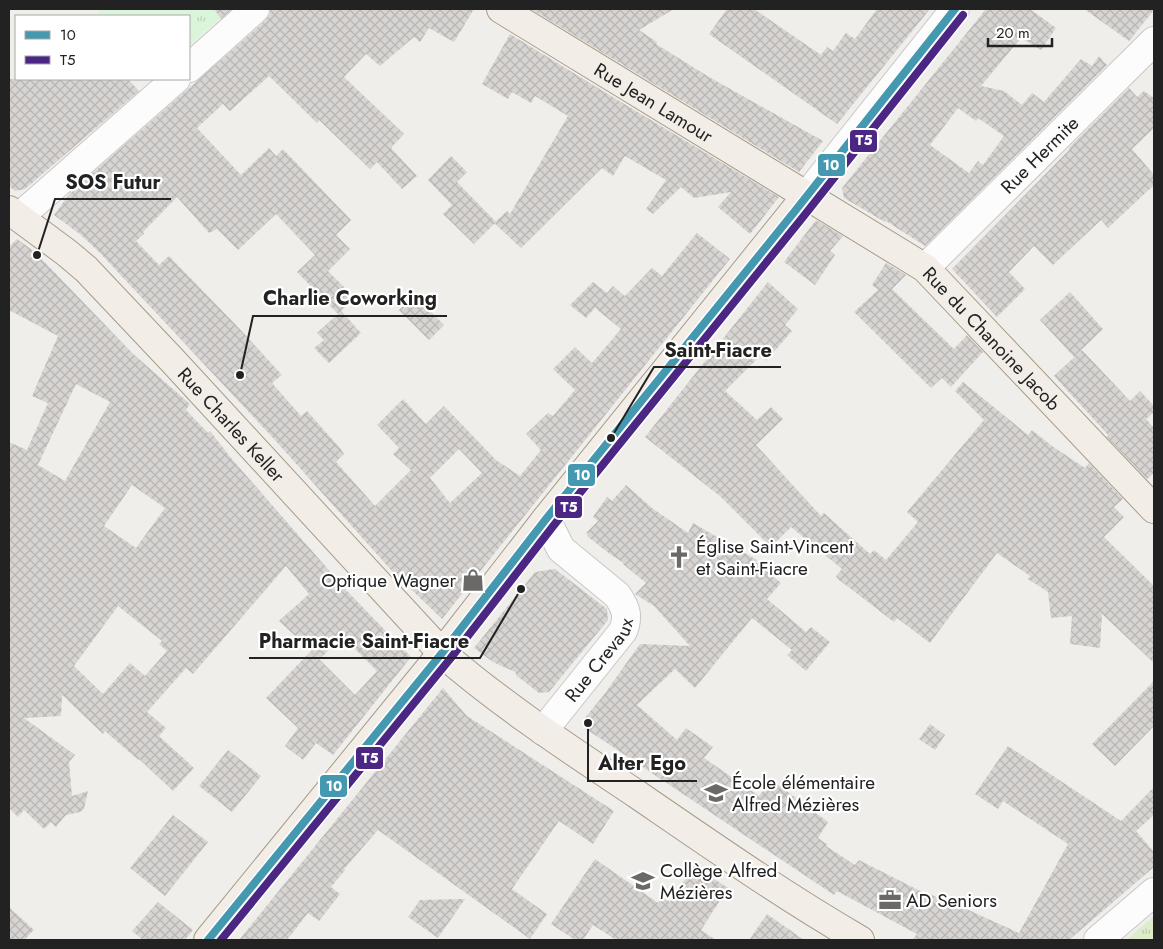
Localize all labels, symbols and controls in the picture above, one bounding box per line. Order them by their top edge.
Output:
legend [15,15,190,80]
scale bar [988,15,1052,47]
text: 20 m [996,22,1030,44]
text: 10 [60,24,76,46]
text: T5 [60,49,75,71]
street label: Rue Jean Lamour [589,56,718,150]
street label: Rue Hermite [995,110,1085,200]
line badge: T5 [849,129,878,153]
text: T5 [856,130,872,150]
line badge: 10 [817,153,846,177]
text: 10 [823,155,839,175]
callout: SOS Futur [55,164,171,199]
text: SOS Futur [65,168,162,197]
street label: Rue du Chanoine Jacob [916,261,1067,417]
callout: Charlie Coworking [253,281,447,316]
text: Charlie Coworking [263,284,437,313]
callout: Saint-Fiacre [654,332,781,367]
text: Saint-Fiacre [664,336,772,365]
street label: Rue Charles Keller [171,361,291,489]
line badge: 10 [567,463,596,487]
text: 10 [574,465,590,485]
line badge: T5 [554,495,583,519]
text: T5 [561,497,577,517]
place label: Église Saint-Vincent et Saint-Fiacre [696,533,854,582]
church icon: Église Saint-Vincent et Saint-Fiacre [666,544,692,570]
place label: Optique Wagner [321,567,456,594]
shop icon: Optique Wagner [460,567,486,593]
street label: Rue Crevaux [558,616,640,708]
callout: Pharmacie Saint-Fiacre [249,623,480,658]
text: Pharmacie Saint-Fiacre [259,627,469,656]
line badge: T5 [355,746,384,770]
callout: Alter Ego [588,746,697,781]
text: T5 [362,748,378,768]
text: Alter Ego [597,749,686,778]
place label: École élémentaire Alfred Mézières [732,769,875,818]
line badge: 10 [319,774,348,798]
text: 10 [326,776,342,796]
school or university icon: École élémentaire Alfred Mézières [703,780,729,806]
place label: Collège Alfred Mézières [660,857,777,906]
school or university icon: Collège Alfred Mézières [630,868,656,894]
office icon: AD Seniors [877,887,903,913]
place label: AD Seniors [906,887,997,914]

